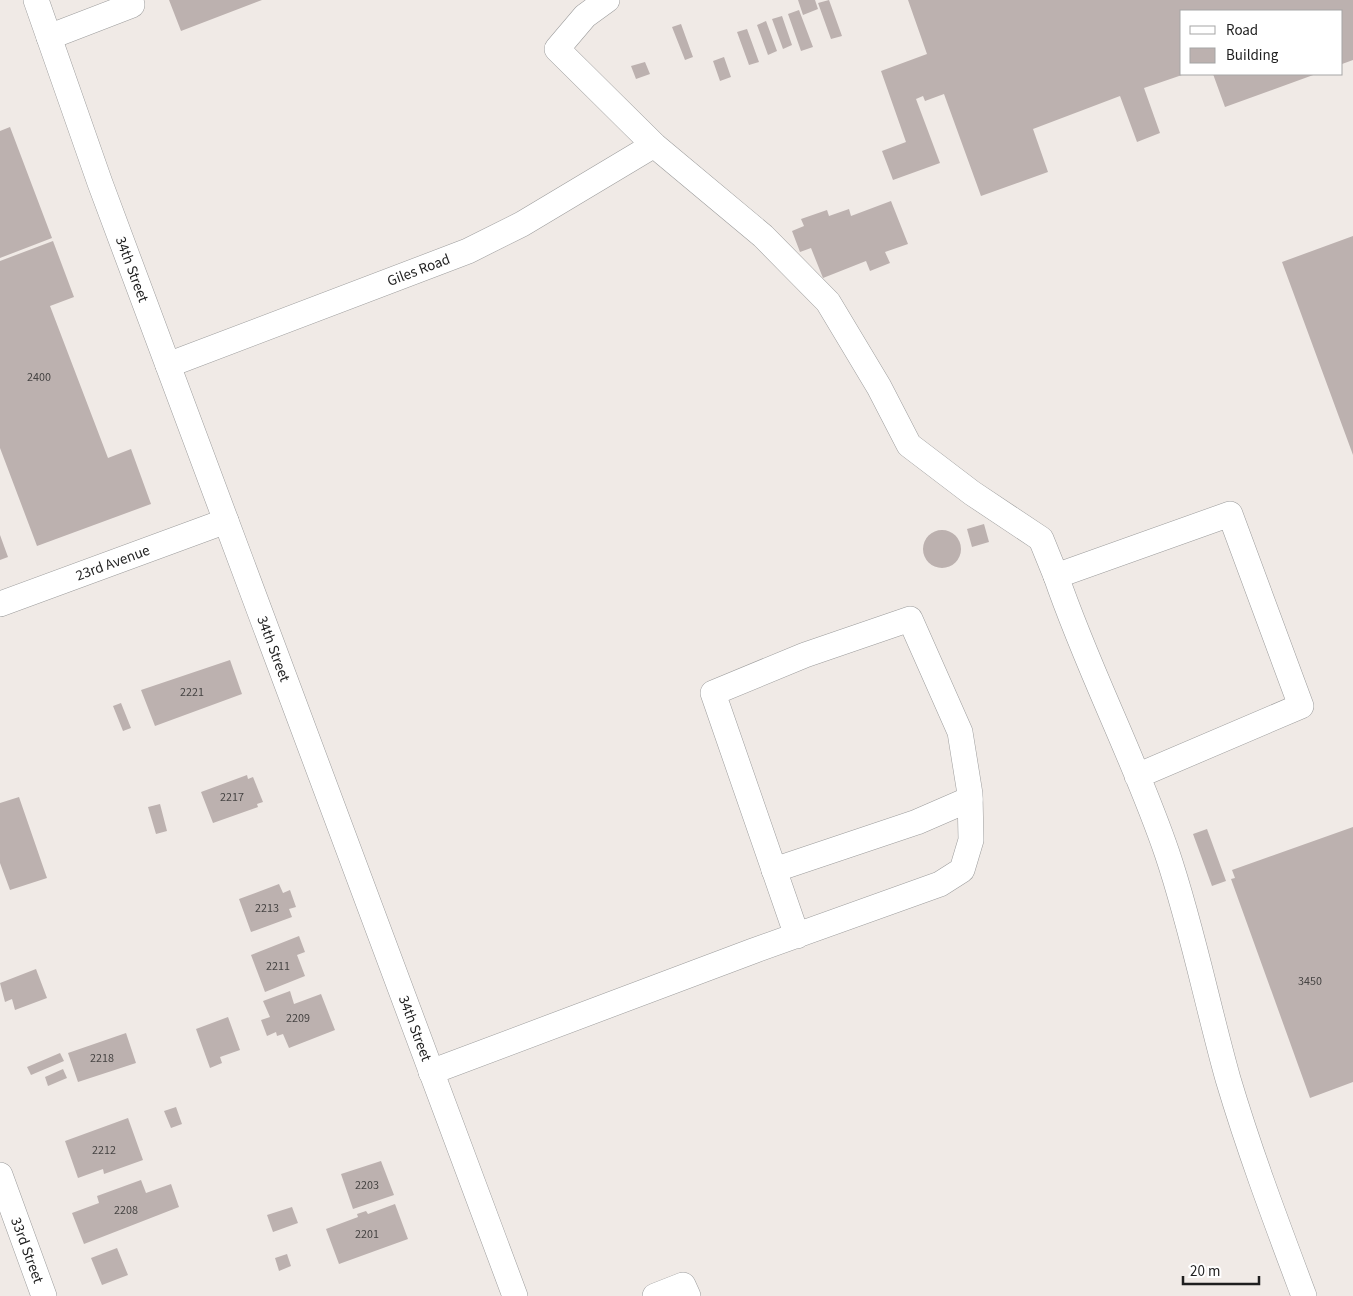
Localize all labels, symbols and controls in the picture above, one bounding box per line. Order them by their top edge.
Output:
legend [1180,10,1343,75]
text: Road [1226,20,1258,41]
text: Building [1226,45,1279,66]
street label: 34th Street [110,234,154,305]
street label: Giles Road [384,249,453,292]
house number: 2400 [27,369,51,386]
street label: 23rd Avenue [73,540,153,586]
street label: 34th Street [251,613,295,685]
house number: 2221 [180,684,204,701]
house number: 2217 [220,789,244,806]
house number: 2213 [255,900,279,917]
house number: 2211 [266,958,290,975]
house number: 3450 [1298,973,1322,990]
street label: 34th Street [393,993,437,1064]
house number: 2209 [286,1010,310,1027]
house number: 2218 [90,1050,114,1067]
house number: 2212 [92,1142,116,1159]
house number: 2203 [355,1177,379,1194]
house number: 2208 [114,1202,138,1219]
street label: 33rd Street [5,1214,49,1286]
house number: 2201 [355,1226,379,1243]
scale bar [1183,1254,1259,1286]
text: 20 m [1190,1261,1220,1282]

